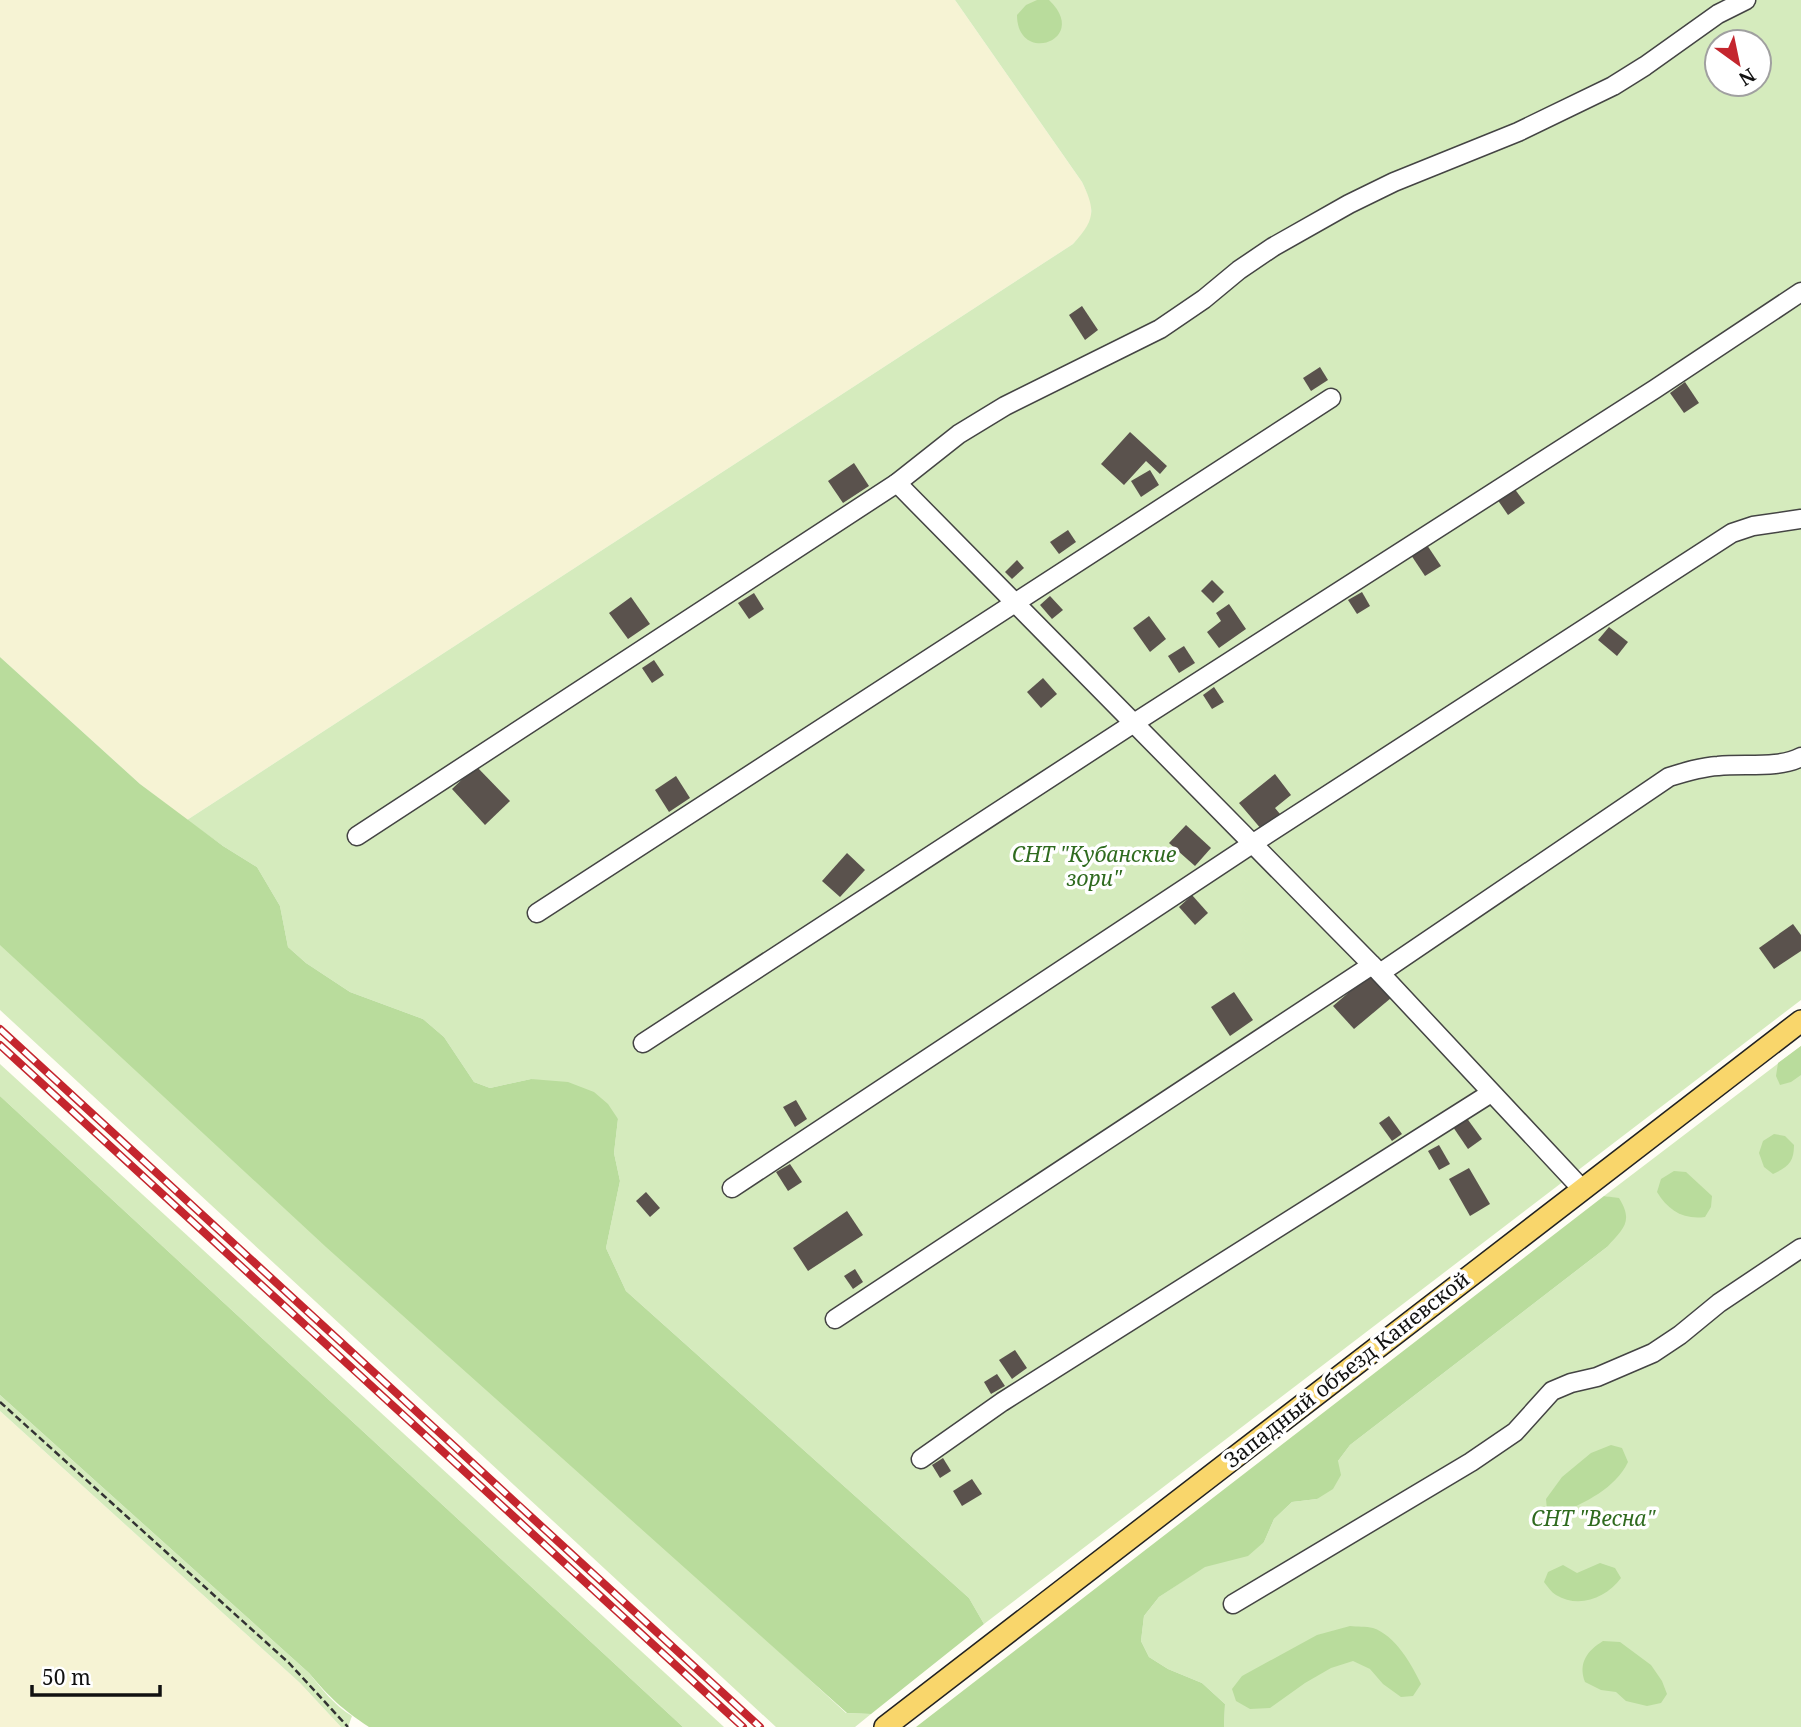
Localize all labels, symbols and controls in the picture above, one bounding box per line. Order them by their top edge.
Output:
north arrow [1703,28,1773,98]
text: N [1734,62,1761,92]
park label: СНТ "Кубанские зори" [1012,840,1176,892]
street label: Западный объезд Каневской [1218,1265,1475,1474]
park label: СНТ "Весна" [1531,1504,1656,1532]
scale bar [32,1654,159,1698]
text: 50 m [42,1663,91,1691]

